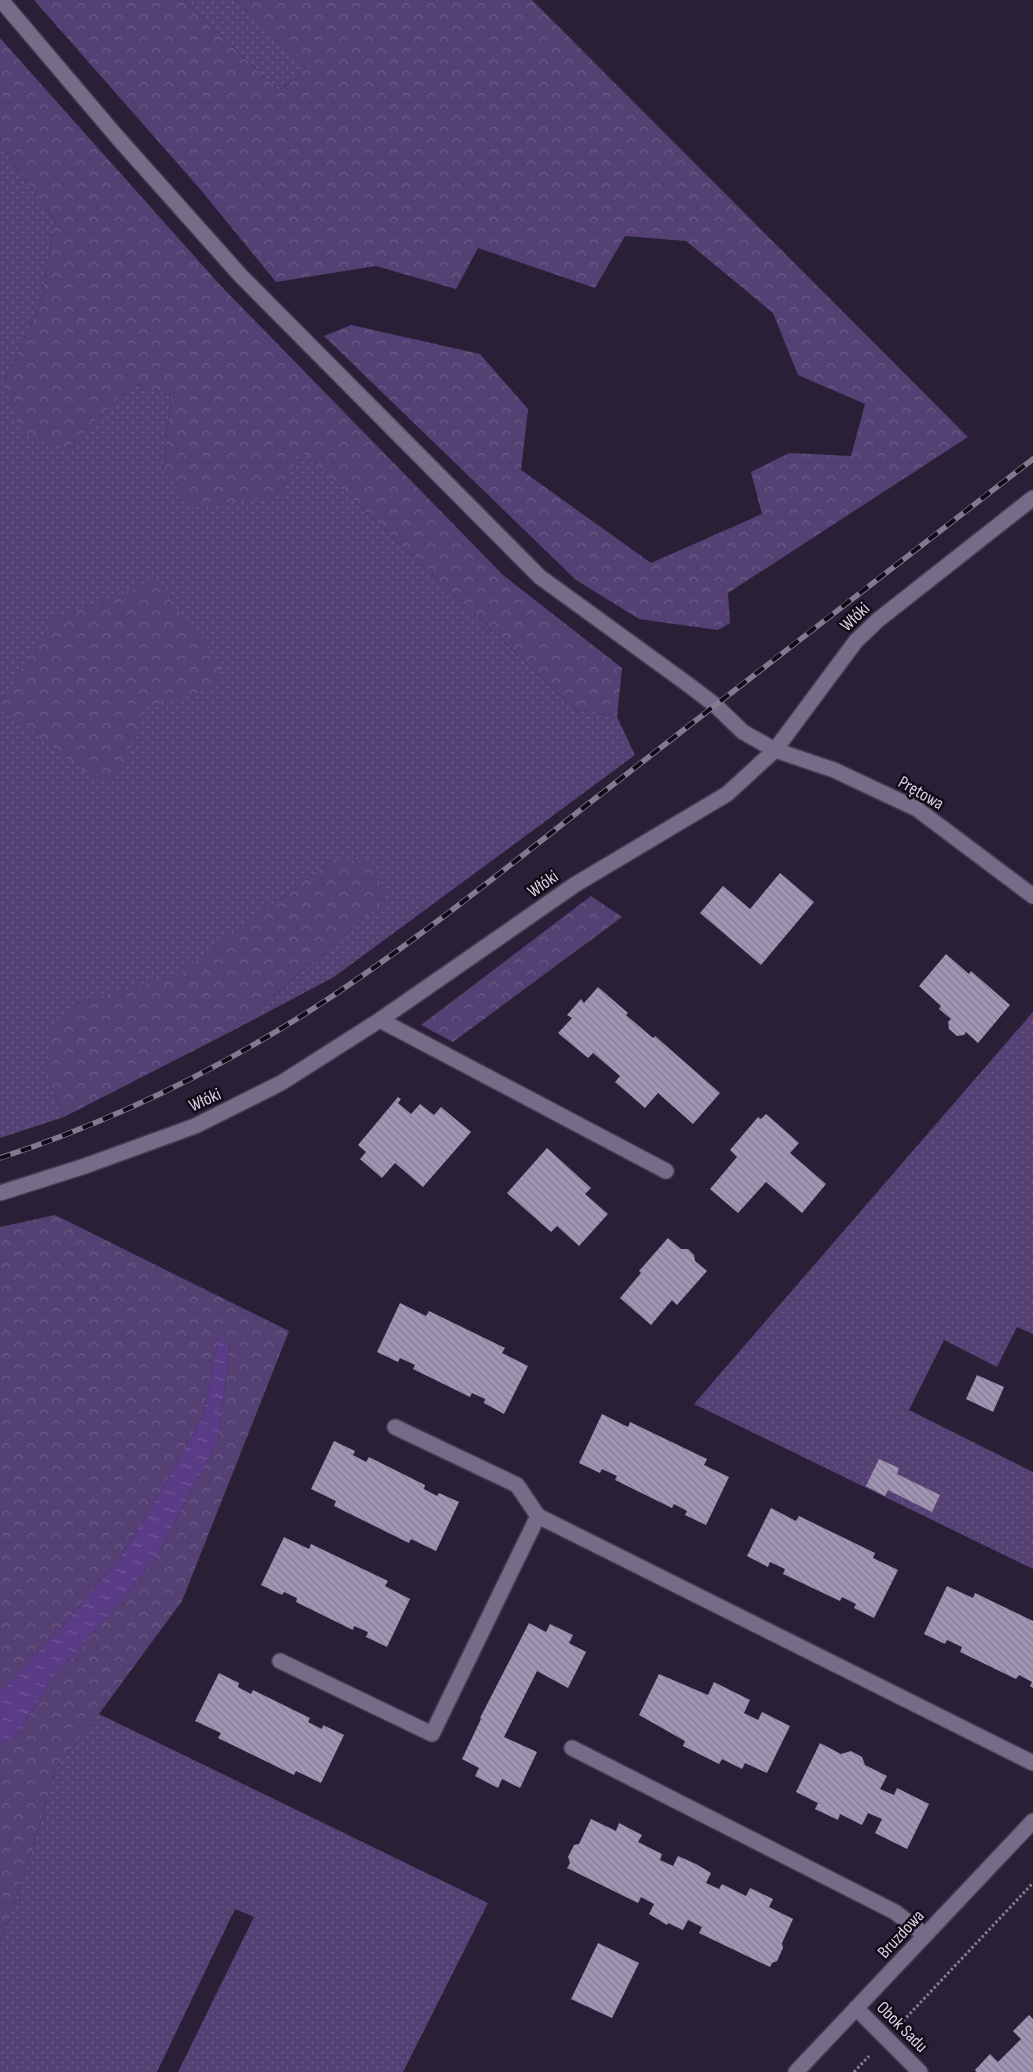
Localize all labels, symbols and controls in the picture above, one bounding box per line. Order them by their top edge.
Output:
street label: Włóki [836,598,874,636]
street label: Prętowa [894,772,948,814]
street label: Włóki [524,866,562,902]
street label: Włóki [186,1084,224,1116]
street label: Bruzdowa [873,1905,929,1963]
street label: Obok Sadu [872,1997,932,2057]

